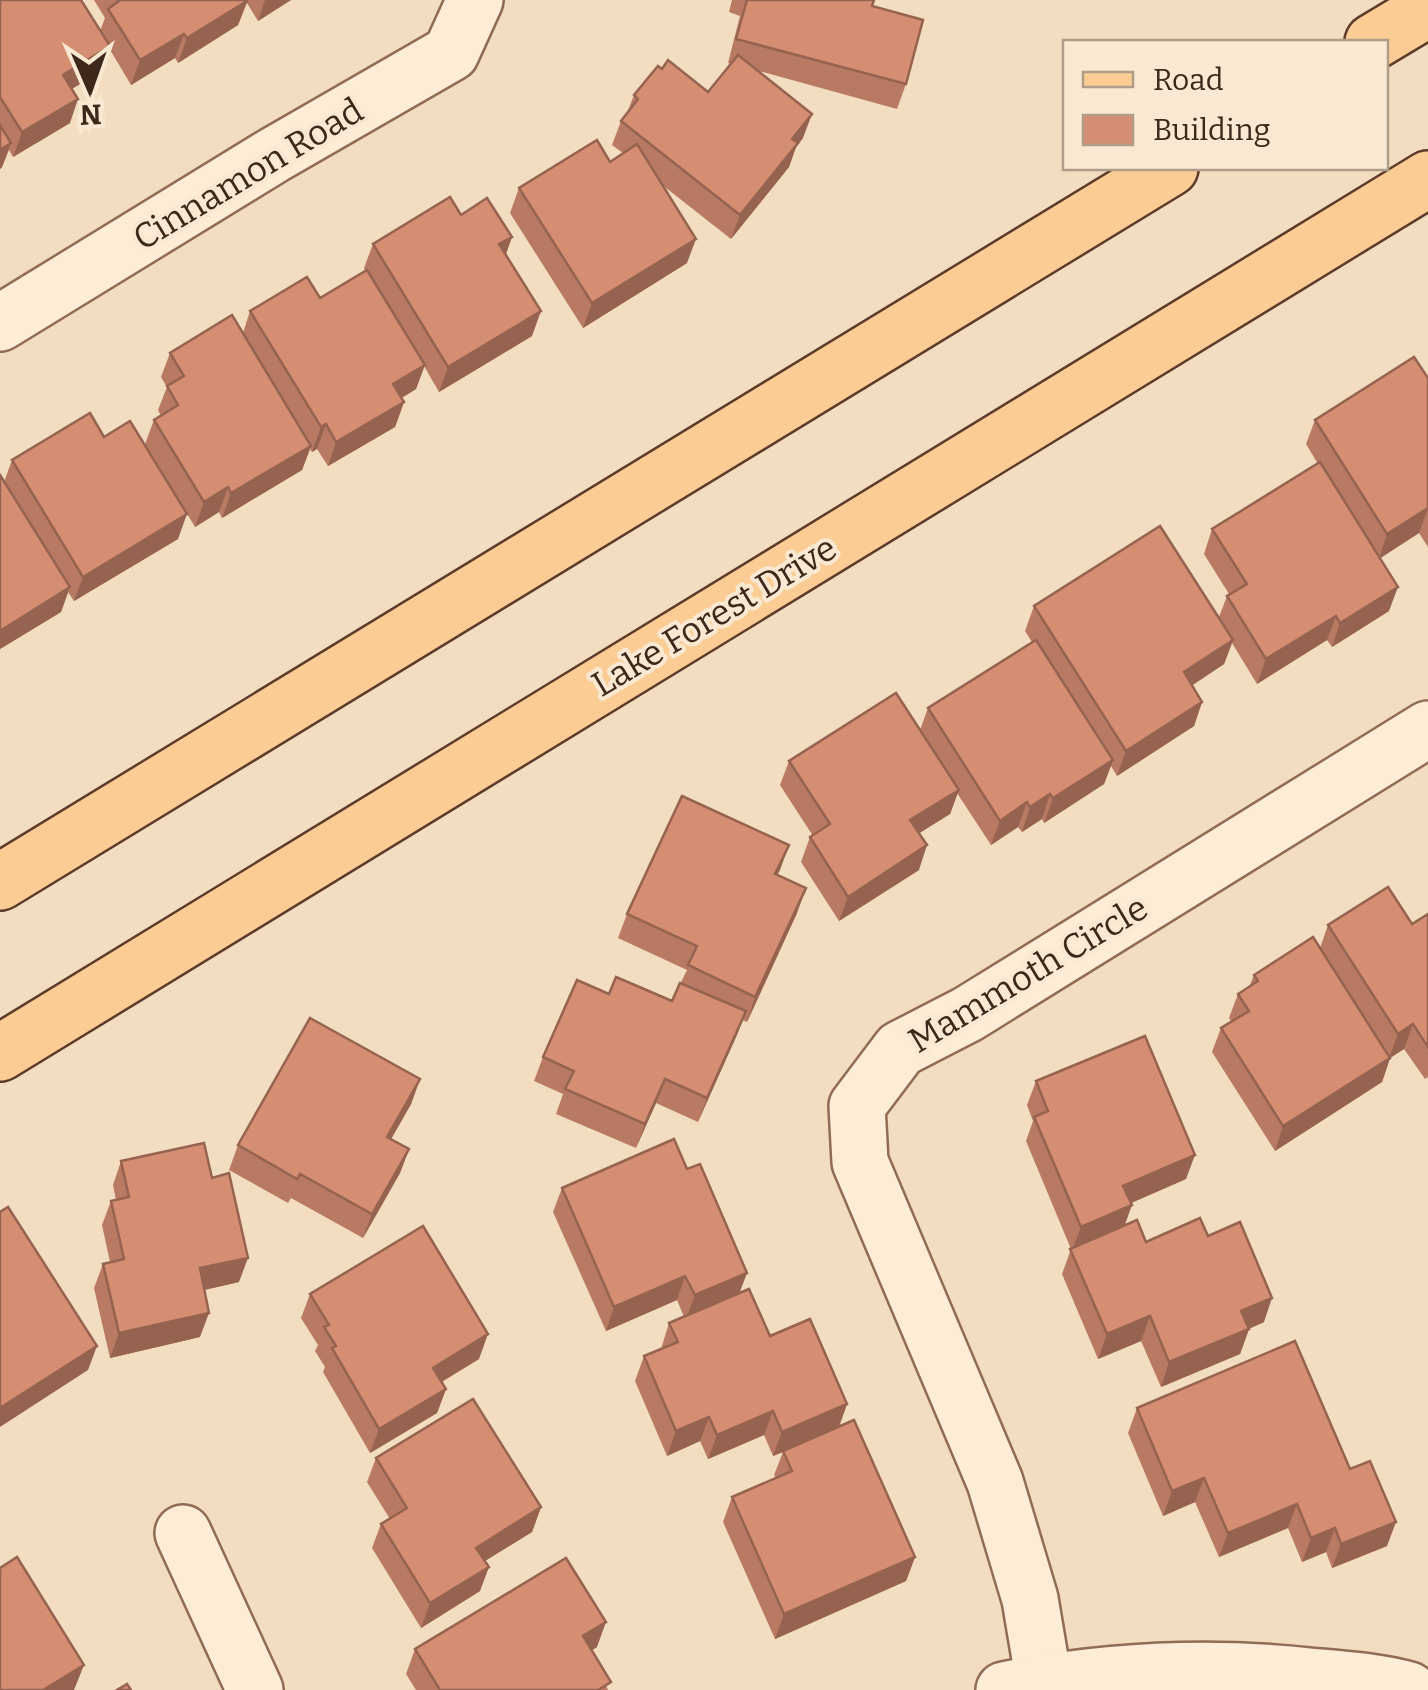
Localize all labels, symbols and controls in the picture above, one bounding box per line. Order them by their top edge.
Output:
north arrow [40,40,140,140]
legend [1063,40,1388,170]
text: Road [1153,62,1224,98]
street label: Cinnamon Road [126,89,370,259]
text: N [79,98,102,131]
text: Building [1153,112,1271,148]
street label: Lake Forest Drive [584,527,844,705]
street label: Mammoth Circle [901,886,1155,1062]

